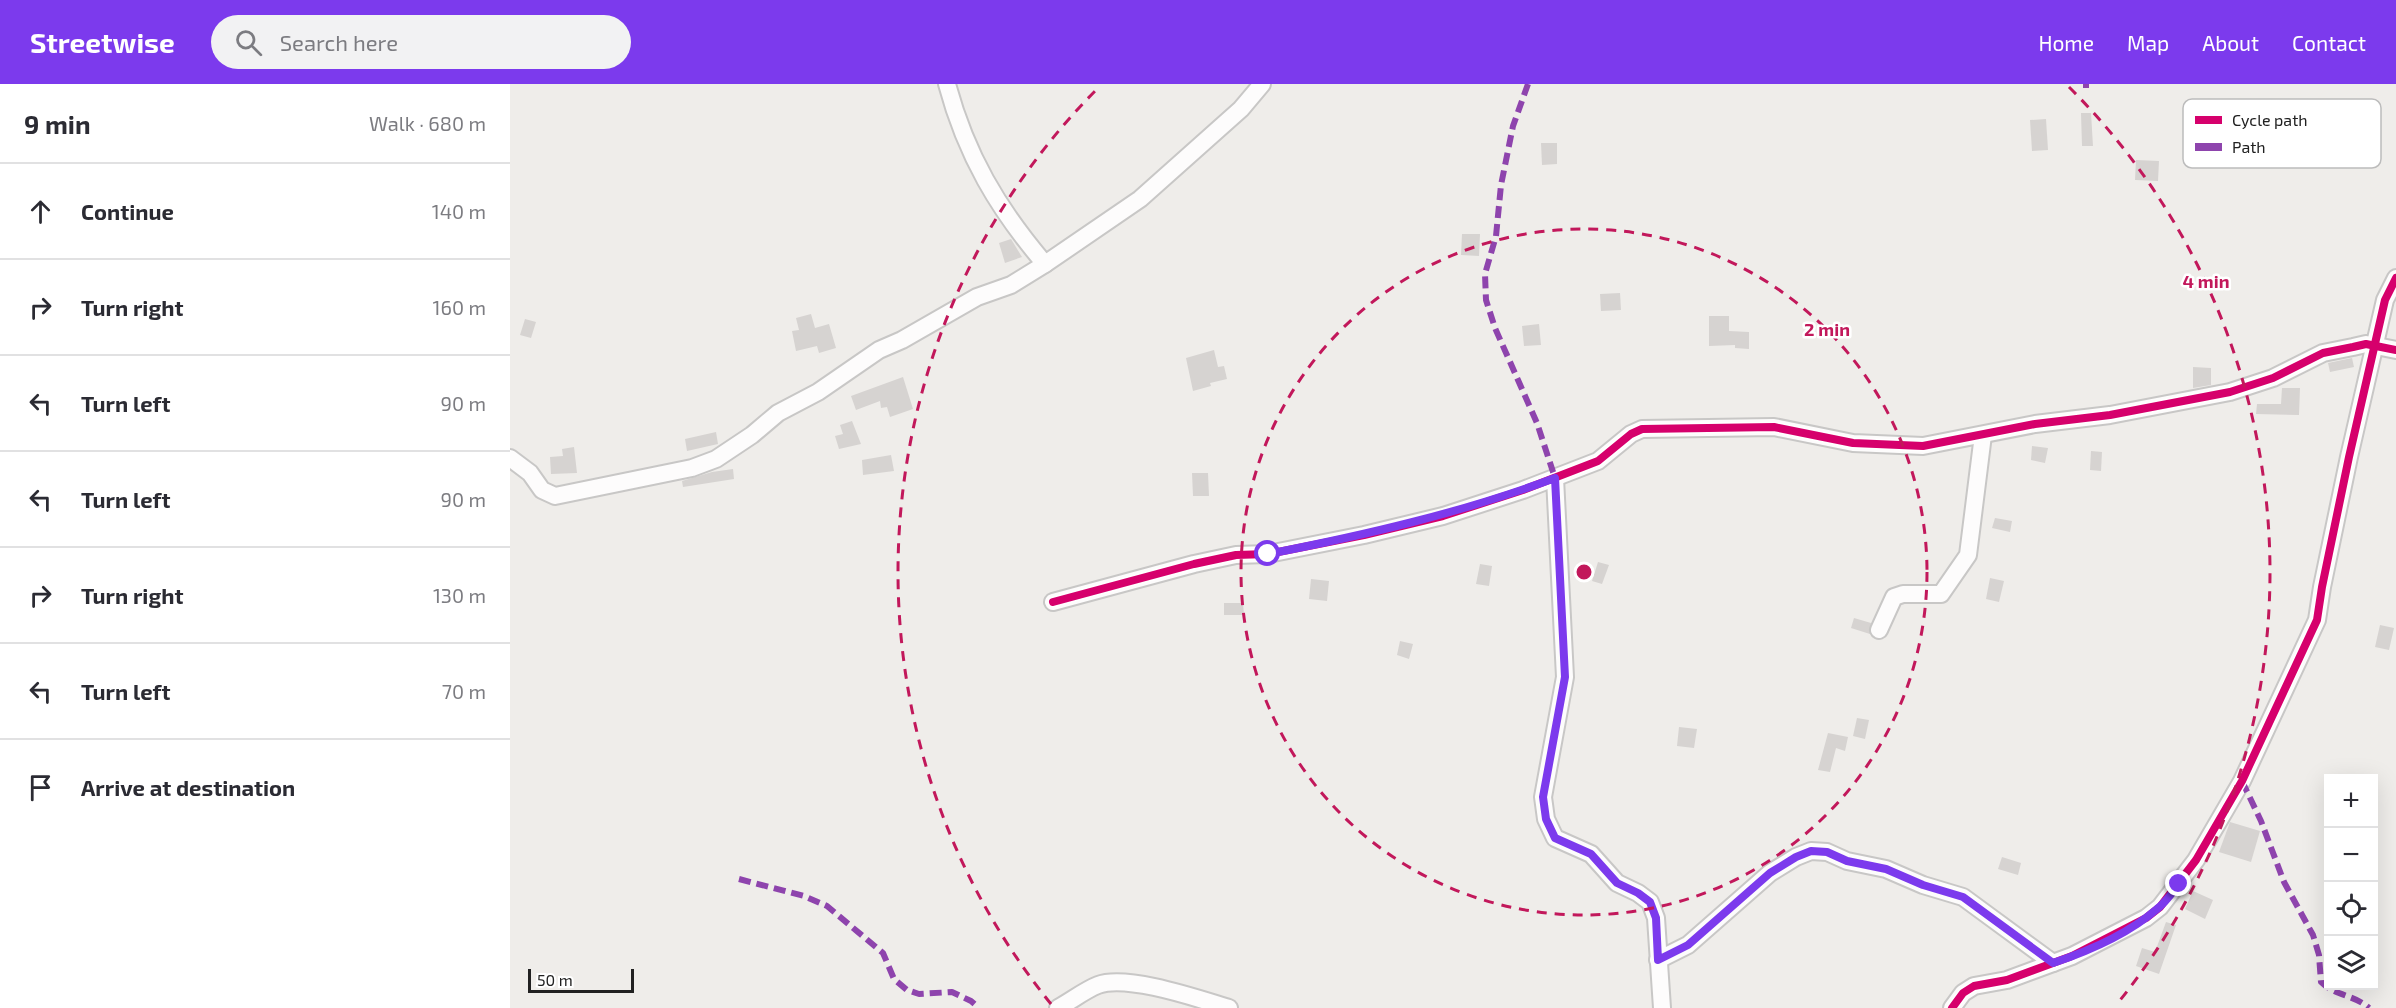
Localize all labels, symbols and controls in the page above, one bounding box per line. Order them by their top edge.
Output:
search box [211,15,631,69]
text: Streetwise [30,25,175,59]
icon: search [232,26,265,59]
text: Search here [280,29,398,55]
text: Home [2038,30,2094,55]
text: Map [2127,30,2169,55]
text: About [2202,30,2259,55]
text: Contact [2292,30,2366,55]
legend [2183,99,2381,168]
text: 9 min [24,108,91,139]
text: Cycle path [2232,110,2308,129]
text: Walk · 680 m [369,111,486,135]
text: Path [2232,137,2266,156]
icon: ahead [24,195,57,228]
text: Continue [81,198,174,224]
text: 140 m [432,199,486,223]
text: 4 min [2183,270,2230,292]
icon: right [24,291,57,324]
text: Turn right [81,294,183,320]
text: 160 m [433,295,486,319]
text: 2 min [1804,318,1850,340]
icon: left [24,387,57,420]
text: Turn left [81,390,170,416]
text: 90 m [441,391,486,415]
icon: left [24,483,57,516]
text: Turn left [81,486,170,512]
text: 90 m [441,487,486,511]
route start [1254,540,1280,566]
centre of rings [1574,562,1594,582]
icon: right [24,579,57,612]
text: Turn right [81,582,183,608]
text: 130 m [433,583,486,607]
icon: left [24,675,57,708]
text: Turn left [81,678,170,704]
text: 70 m [442,679,486,703]
icon: arrive [24,771,57,804]
text: Arrive at destination [81,774,295,800]
map controls [2324,774,2378,990]
button: + [2324,774,2378,828]
button: − [2324,828,2378,882]
route end [2165,870,2191,896]
button: locate [2324,882,2378,936]
button: layers [2324,936,2378,990]
scale bar [528,966,634,994]
text: 50 m [537,970,573,989]

